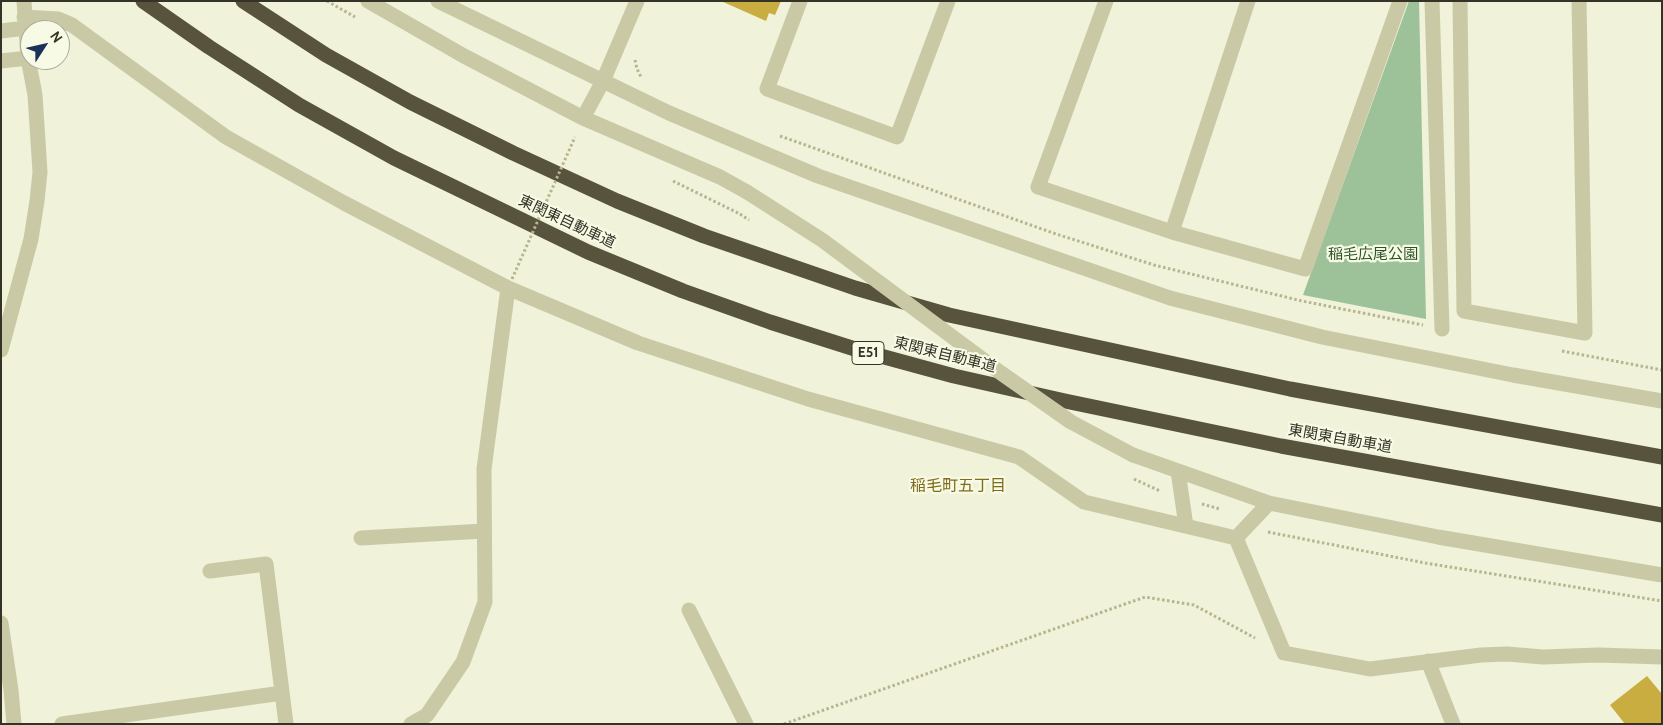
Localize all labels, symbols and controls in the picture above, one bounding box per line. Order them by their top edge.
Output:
north arrow [20,20,70,70]
text: N [46,28,67,46]
street label: 東関東自動車道 [516,192,618,252]
park label: 稲毛広尾公園 [1328,246,1418,264]
street label: 東関東自動車道 [892,334,998,376]
road number: E51 [852,342,884,364]
street label: 東関東自動車道 [1287,421,1393,457]
district label: 稲毛町五丁目 [910,476,1006,496]

